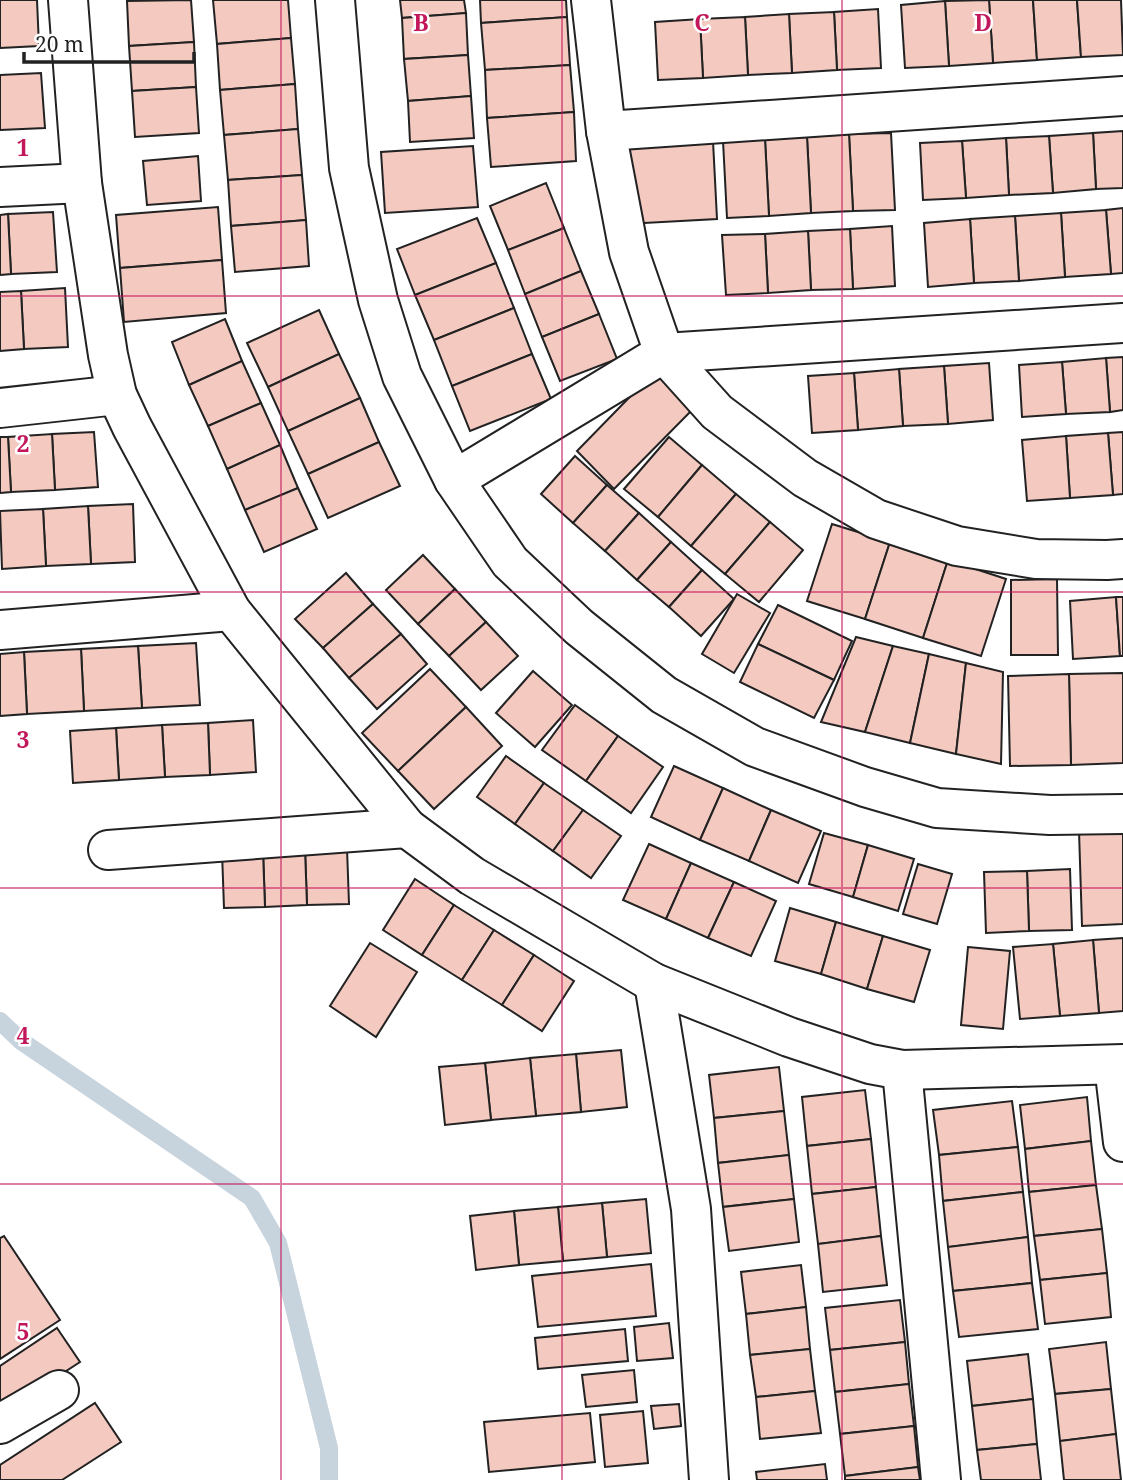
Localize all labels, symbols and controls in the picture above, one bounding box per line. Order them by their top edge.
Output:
text: B [413,6,429,38]
text: C [694,6,710,38]
text: D [974,6,992,38]
scale bar [24,21,194,65]
text: 20 m [35,30,84,58]
text: 1 [17,131,30,163]
text: 2 [17,427,30,459]
text: 3 [17,723,30,755]
text: 4 [17,1019,30,1051]
text: 5 [17,1315,30,1347]

